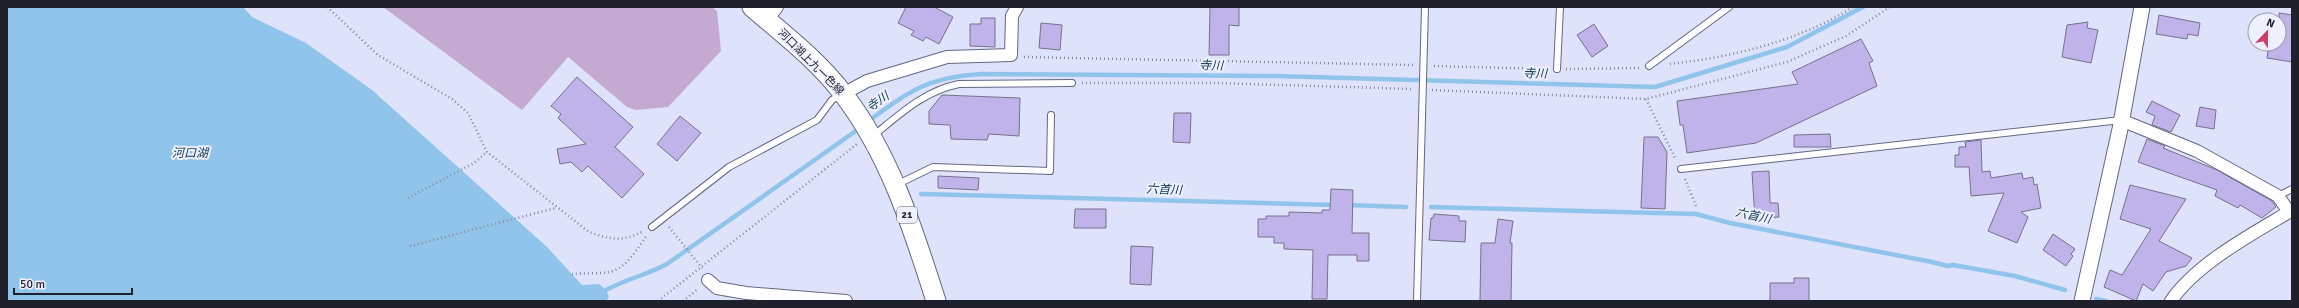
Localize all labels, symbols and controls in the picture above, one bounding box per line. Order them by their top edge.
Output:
north arrow [2247,12,2287,52]
text: N [2265,16,2277,31]
street label: 河口湖上九一色線 [775,26,847,98]
water label: 寺川 [1199,58,1225,74]
water label: 寺川 [1523,66,1549,82]
water label: 寺川 [864,88,894,115]
water label: 河口湖 [172,146,210,161]
water label: 六首川 [1146,182,1184,198]
water label: 六首川 [1734,205,1774,227]
road number: 21 [897,207,917,223]
scale bar [14,270,132,296]
text: 50 m [20,277,45,292]

